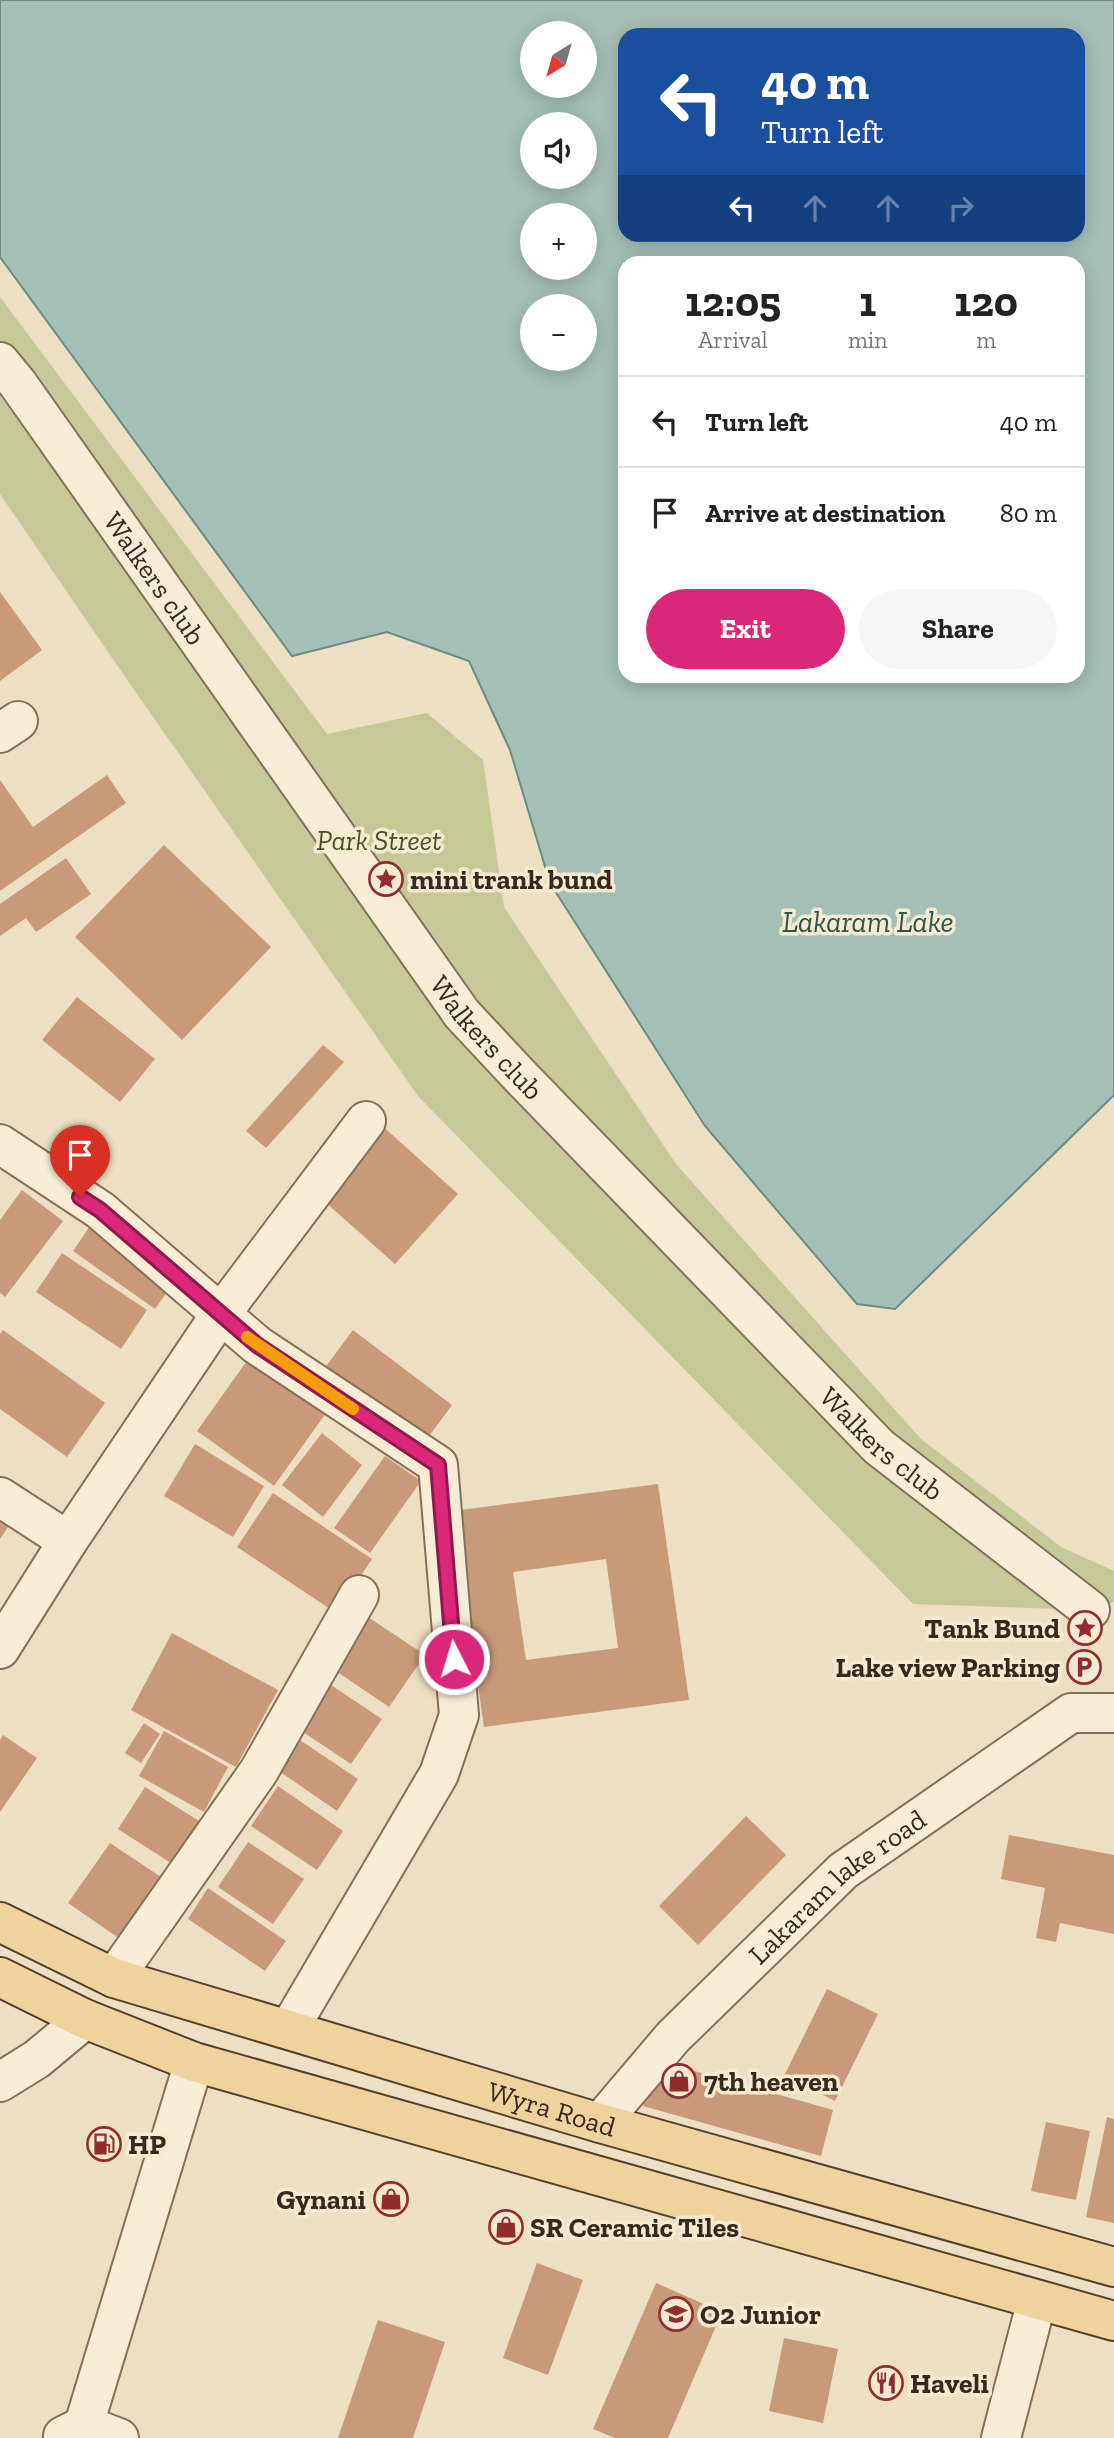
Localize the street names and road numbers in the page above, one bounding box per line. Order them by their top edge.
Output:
street label: Walkers club [96,506,212,651]
street label: Walkers club [423,969,550,1107]
street label: Walkers club [813,1380,950,1508]
street label: Lakaram lake road [742,1803,932,1971]
street label: Wyra Road [484,2075,619,2144]

